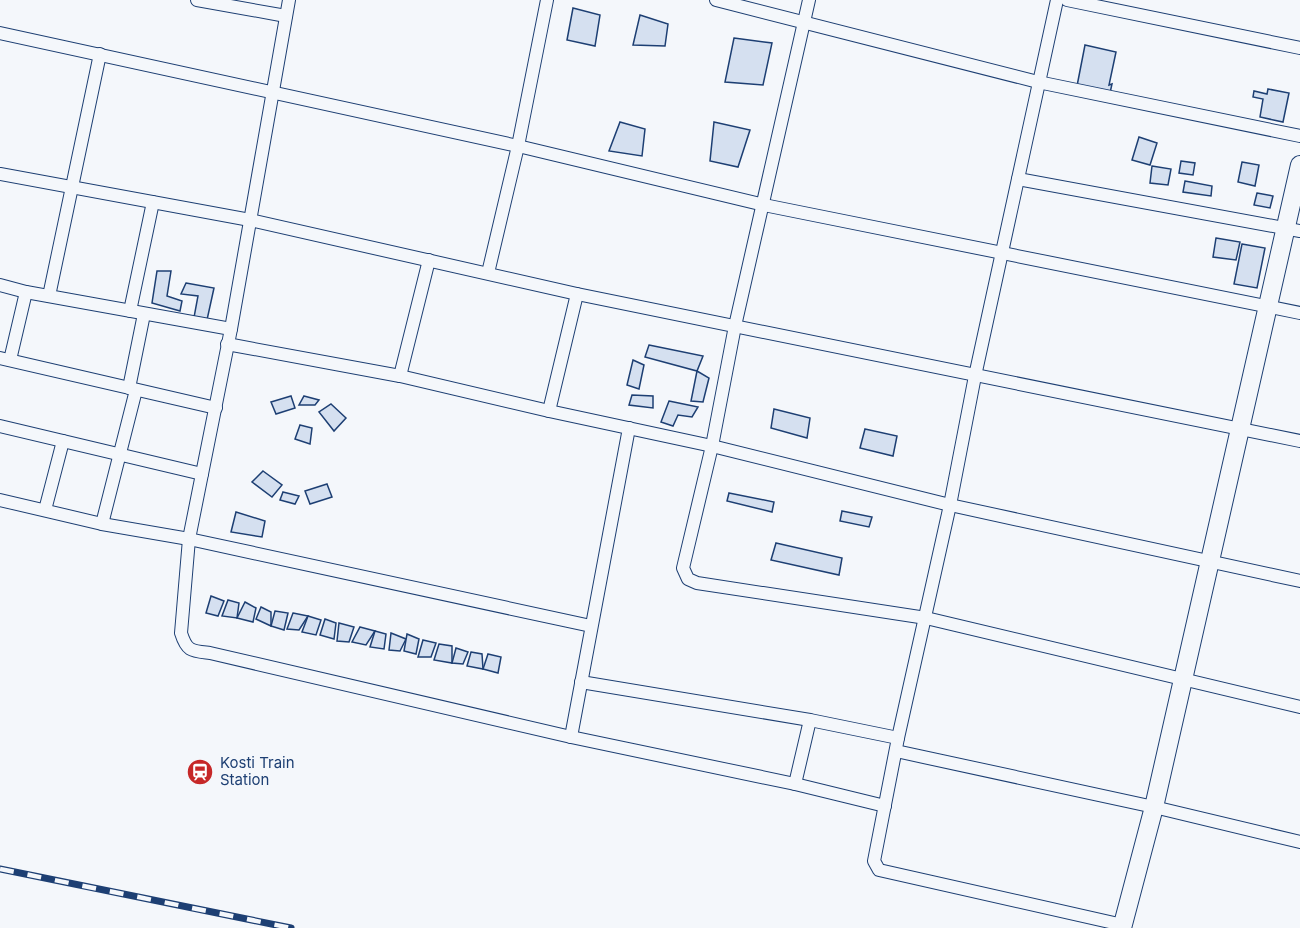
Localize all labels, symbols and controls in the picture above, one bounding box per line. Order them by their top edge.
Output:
place label: Kosti Train Station [220,753,295,789]
station icon: Kosti Train Station [185,757,215,787]

